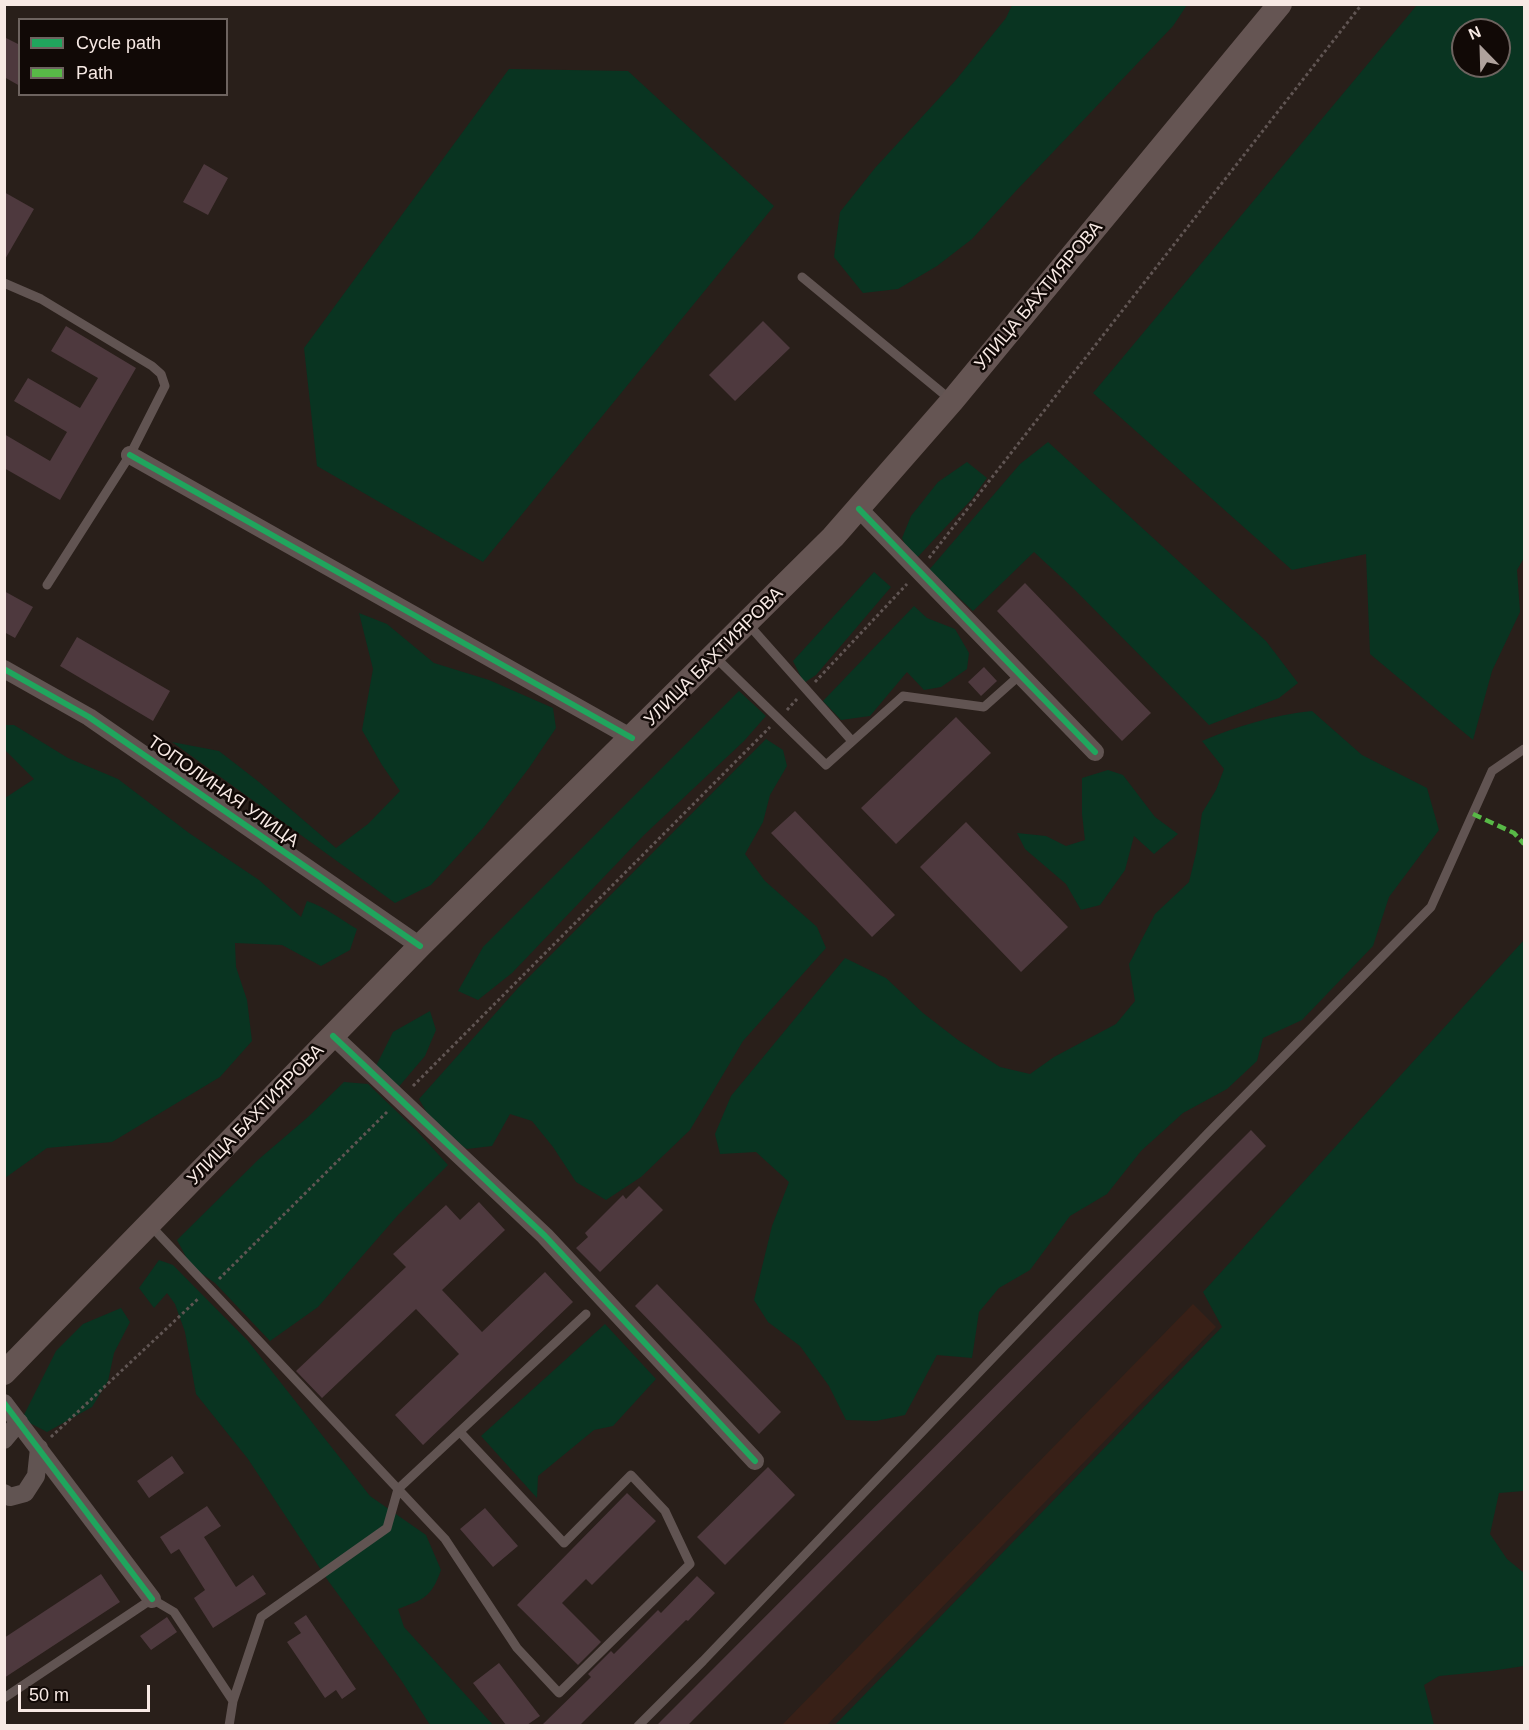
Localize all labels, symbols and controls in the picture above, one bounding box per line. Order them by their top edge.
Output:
legend [18,18,228,96]
north arrow [1451,18,1511,78]
text: N [1466,23,1483,43]
text: Cycle path [76,33,161,53]
text: Path [76,63,113,83]
street label: УЛИЦА БАХТИЯРОВА [971,217,1107,375]
street label: УЛИЦА БАХТИЯРОВА [640,583,788,731]
street label: ТОПОЛИНАЯ УЛИЦА [143,732,303,852]
street label: УЛИЦА БАХТИЯРОВА [183,1040,329,1190]
scale bar [21,1673,153,1711]
text: 50 m [29,1685,69,1705]

